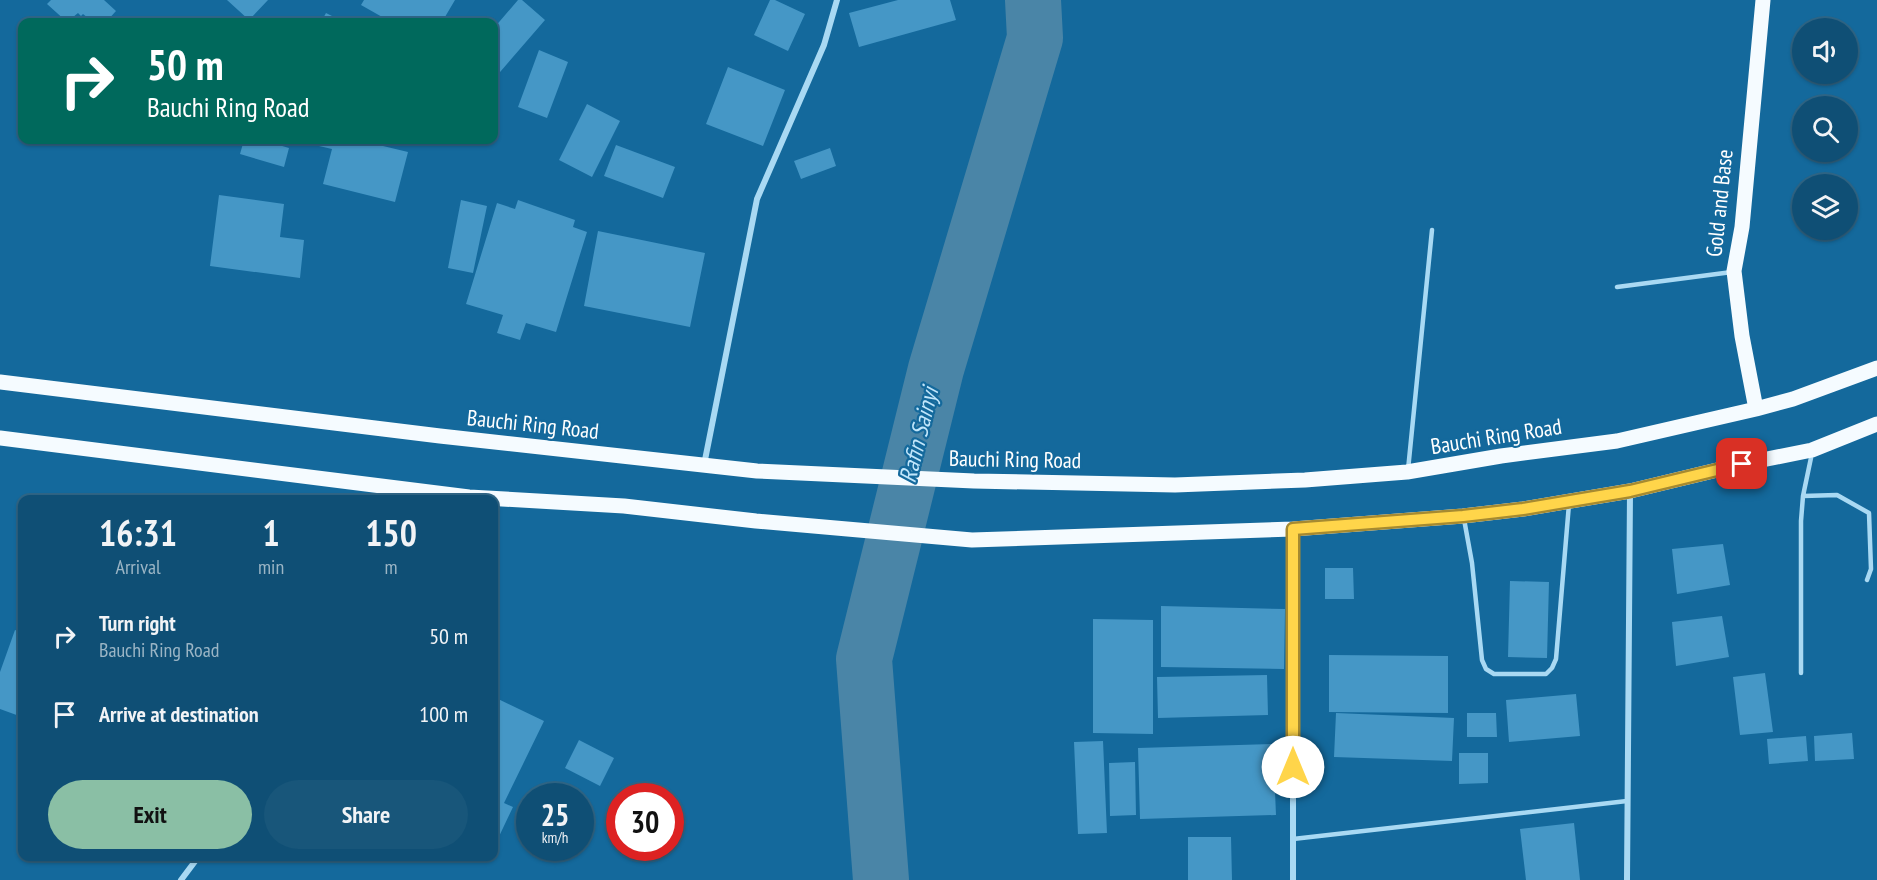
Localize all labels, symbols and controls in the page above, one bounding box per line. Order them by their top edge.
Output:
map controls [1792,18,1858,240]
button: sound [1792,18,1858,84]
text: 50 m [147,37,224,92]
icon: right [48,42,126,120]
text: Bauchi Ring Road [147,90,309,124]
button: search [1792,96,1858,162]
street label: Gold and Base [1699,148,1739,258]
button: layers [1792,174,1858,240]
water label: Rafin Sainyi [892,381,946,486]
street label: Bauchi Ring Road [466,403,600,445]
street label: Bauchi Ring Road [1428,412,1564,460]
pin [1716,438,1767,489]
street label: Bauchi Ring Road [949,444,1081,474]
icon: arrive [1725,447,1758,480]
text: 16:31 [99,509,177,556]
text: 1 [262,509,280,556]
text: 150 [365,509,417,556]
text: Arrival [115,554,161,580]
text: min [258,554,284,580]
text: m [385,554,398,580]
text: Turn right [99,609,176,637]
icon: right [48,620,81,653]
text: 50 m [429,622,468,650]
text: Bauchi Ring Road [99,637,219,663]
icon: arrive [48,698,81,731]
text: Arrive at destination [99,700,259,728]
text: 100 m [419,700,468,728]
position arrow [1261,735,1325,799]
button: Exit [48,780,252,849]
button: Share [264,780,468,849]
speed limit sign: 30 [606,783,684,861]
text: 25 [541,795,569,834]
text: km/h [542,828,568,847]

